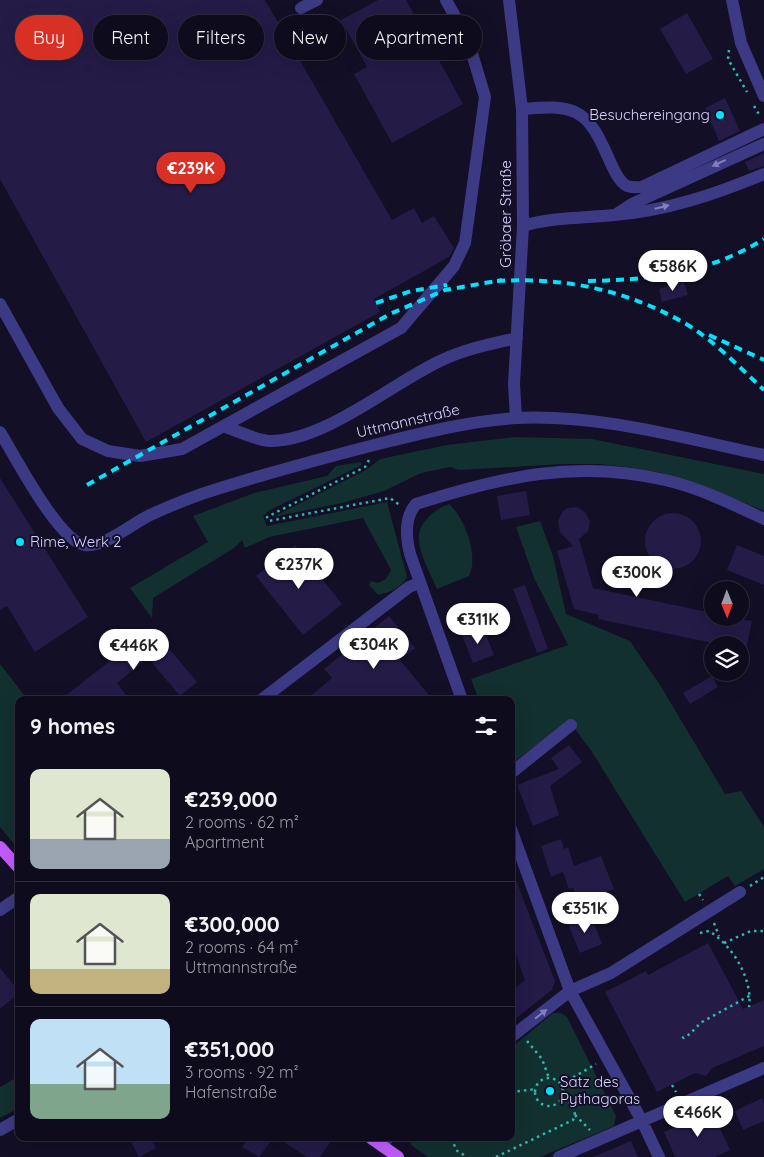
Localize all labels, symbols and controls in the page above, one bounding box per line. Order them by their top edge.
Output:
chip: Buy [15,15,83,60]
chip: Rent [93,15,168,60]
chip: Filters [178,15,264,60]
chip: New [274,15,346,60]
chip: Apartment [356,15,482,60]
place label: Besuchereingang [589,105,710,124]
marker: Besuchereingang [714,109,726,121]
pin: €239K [156,152,226,194]
text: €239K [167,158,215,178]
one-way arrow [712,159,727,168]
street label: Gröbaer Straße [496,160,515,268]
one-way arrow [654,203,669,211]
pin: €586K [638,250,708,292]
text: €586K [649,256,697,276]
street label: Uttmannstraße [354,399,461,442]
place label: Rime, Werk 2 [30,532,121,551]
marker: Rime, Werk 2 [14,536,26,548]
pin: €237K [264,548,334,590]
text: €237K [276,554,323,574]
pin: €300K [602,556,672,598]
text: €300K [613,562,661,582]
north arrow [704,581,749,626]
map controls [704,581,749,681]
pin: €311K [443,602,513,645]
text: €311K [457,609,499,629]
pin: €446K [99,628,169,671]
pin: €304K [339,628,409,670]
text: €304K [350,634,398,654]
text: €446K [110,635,158,655]
button: layers [704,636,749,681]
icon: filters [472,712,500,740]
text: 9 homes [30,713,115,739]
text: €239,000 [185,786,277,812]
icon: home [70,789,130,849]
text: 2 rooms · 62 m² [185,812,299,832]
text: Apartment [185,832,265,852]
pin: €351K [550,892,620,934]
text: €351K [563,898,607,918]
text: €300,000 [185,911,280,937]
icon: home [70,914,130,974]
text: 2 rooms · 64 m² [185,937,299,957]
text: Uttmannstraße [185,957,297,977]
one-way arrow [534,1009,548,1019]
text: €351,000 [185,1036,274,1062]
icon: home [70,1039,130,1099]
text: 3 rooms · 92 m² [185,1062,299,1082]
place label: Satz des Pythagoras [560,1072,640,1108]
text: Hafenstraße [185,1082,277,1102]
marker: Satz des Pythagoras [544,1085,556,1097]
pin: €466K [663,1096,733,1138]
text: €466K [674,1102,722,1122]

